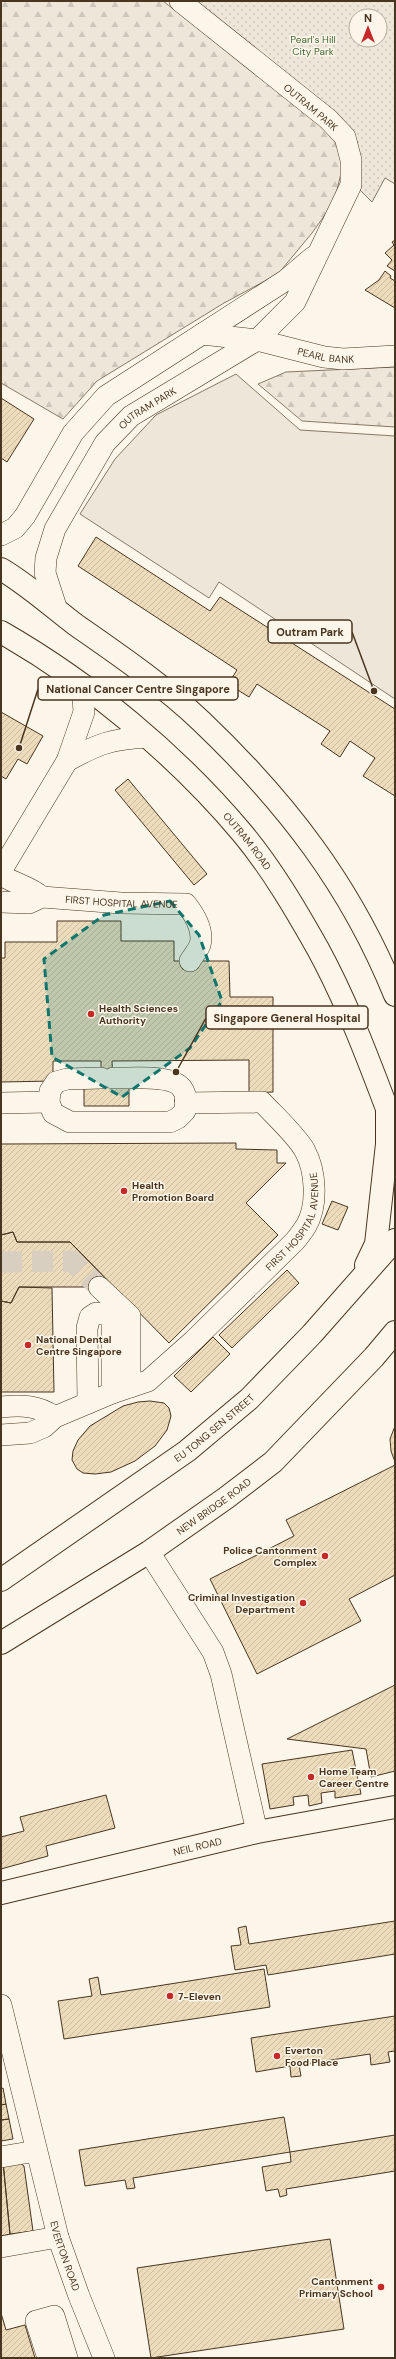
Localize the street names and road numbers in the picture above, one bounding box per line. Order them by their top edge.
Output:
street label: OUTRAM PARK [281,81,341,134]
street label: PEARL BANK [296,345,355,366]
street label: OUTRAM PARK [116,384,179,432]
street label: OUTRAM ROAD [220,810,274,873]
street label: FIRST HOSPITAL AVENUE [65,893,178,911]
street label: FIRST HOSPITAL AVENUE [263,1171,321,1274]
street label: EU TONG SEN STREET [172,1391,258,1465]
street label: NEW BRIDGE ROAD [174,1475,254,1538]
street label: NEIL ROAD [172,1835,223,1859]
street label: EVERTON ROAD [47,2219,83,2293]

